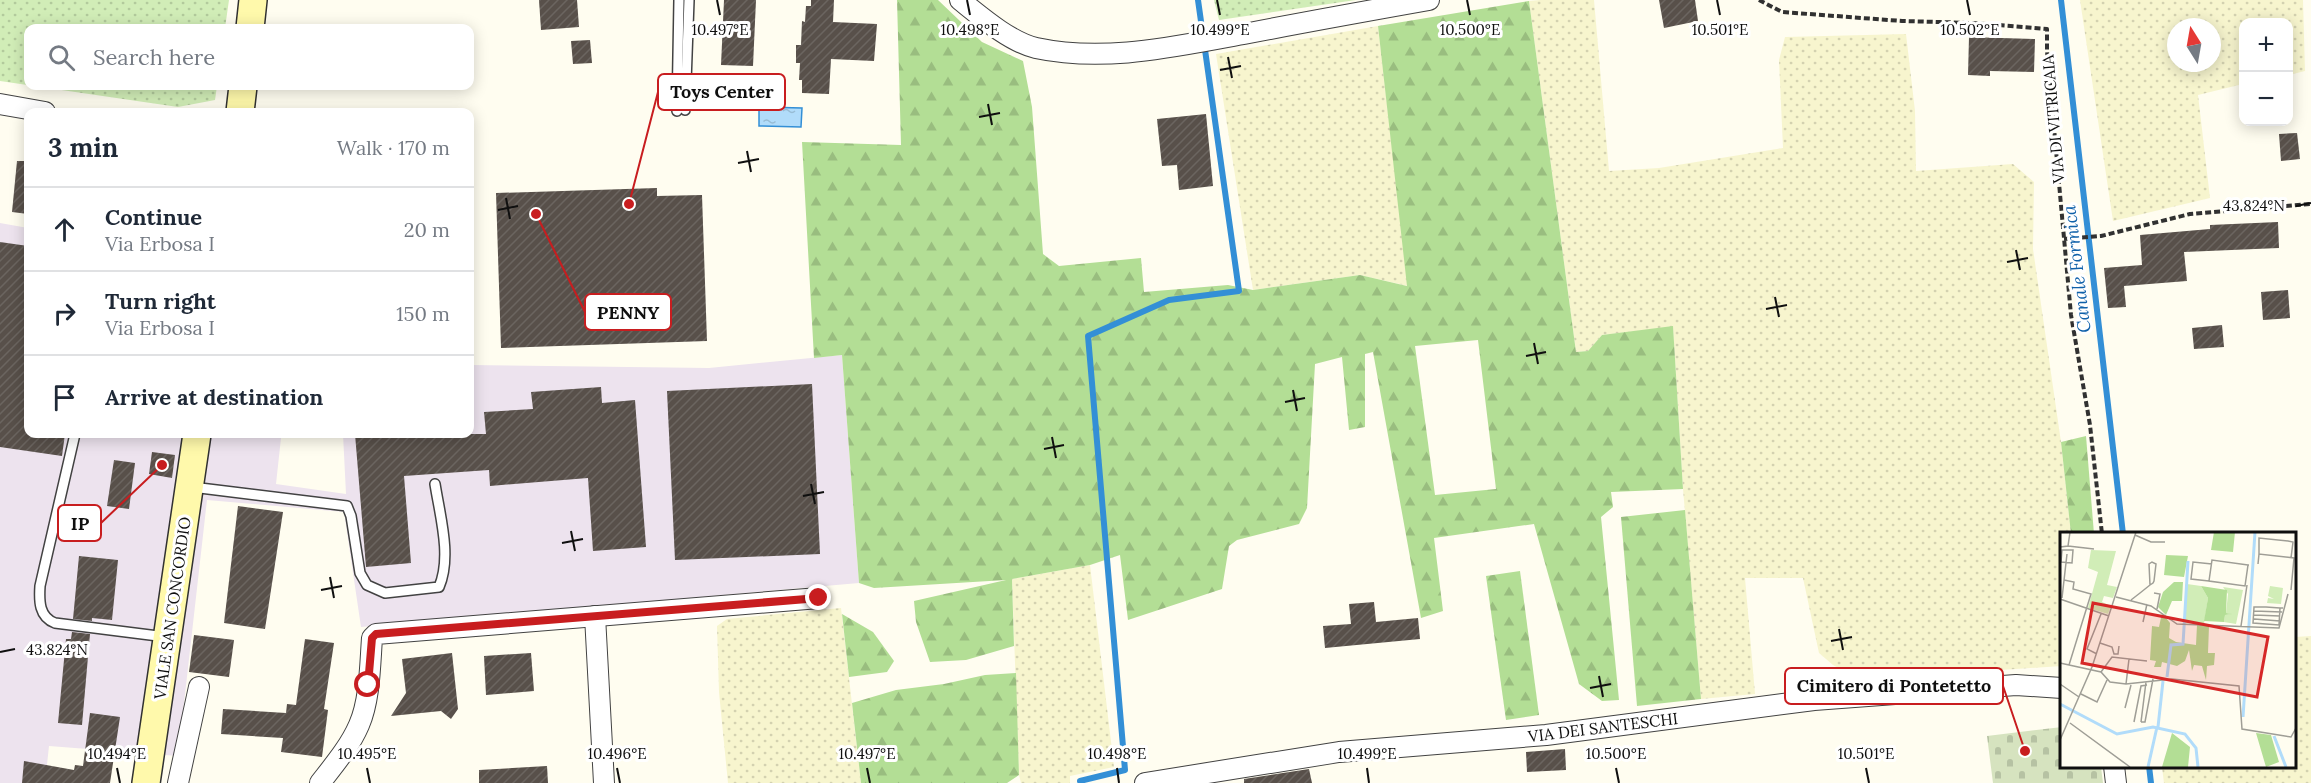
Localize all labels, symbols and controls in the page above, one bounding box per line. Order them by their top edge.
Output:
north arrow [2167,18,2221,72]
map controls [2239,18,2293,126]
button: + [2239,18,2293,72]
text: 10.497°E [692,20,749,39]
text: 10.498°E [941,20,999,39]
text: 10.499°E [1190,20,1250,39]
text: 10.500°E [1440,20,1500,39]
text: 10.501°E [1692,20,1748,39]
text: 10.502°E [1940,20,2000,39]
search box [24,24,474,90]
icon: search [45,41,78,74]
text: Search here [93,43,215,71]
street label: VIA DI VITRICAIA [2037,53,2069,185]
button: − [2239,72,2293,126]
callout: Toys Center [658,74,785,110]
text: Toys Center [670,80,774,103]
text: 3 min [48,131,118,164]
text: Walk · 170 m [337,135,450,160]
text: 43.824°N [2223,196,2285,215]
text: Continue [105,203,202,231]
water label: Canale Formica [2057,204,2096,334]
icon: ahead [48,213,81,246]
text: 20 m [404,217,450,242]
text: Via Erbosa I [105,231,215,256]
text: Turn right [105,287,216,315]
callout: PENNY [585,294,671,330]
icon: right [48,297,81,330]
text: 150 m [396,301,450,326]
text: PENNY [597,301,659,324]
text: Via Erbosa I [105,315,215,340]
icon: arrive [48,381,81,414]
text: Arrive at destination [105,383,323,411]
callout: IP [58,505,101,541]
text: IP [71,512,90,535]
street label: VIALE SAN CONCORDIO [149,515,195,702]
inset map [2060,532,2296,768]
route end [805,584,831,610]
text: 43.824°N [26,640,88,659]
callout: Cimitero di Pontetetto [1785,668,2003,704]
route start [354,671,380,697]
text: Cimitero di Pontetetto [1797,674,1991,697]
street label: VIA DEI SANTESCHI [1526,708,1679,746]
text: 10.494°E [88,744,146,763]
text: 10.495°E [338,744,396,763]
text: 10.496°E [587,744,647,763]
text: 10.497°E [839,744,896,763]
text: 10.498°E [1088,744,1146,763]
text: 10.499°E [1337,744,1397,763]
text: 10.500°E [1586,744,1646,763]
text: 10.501°E [1838,744,1894,763]

